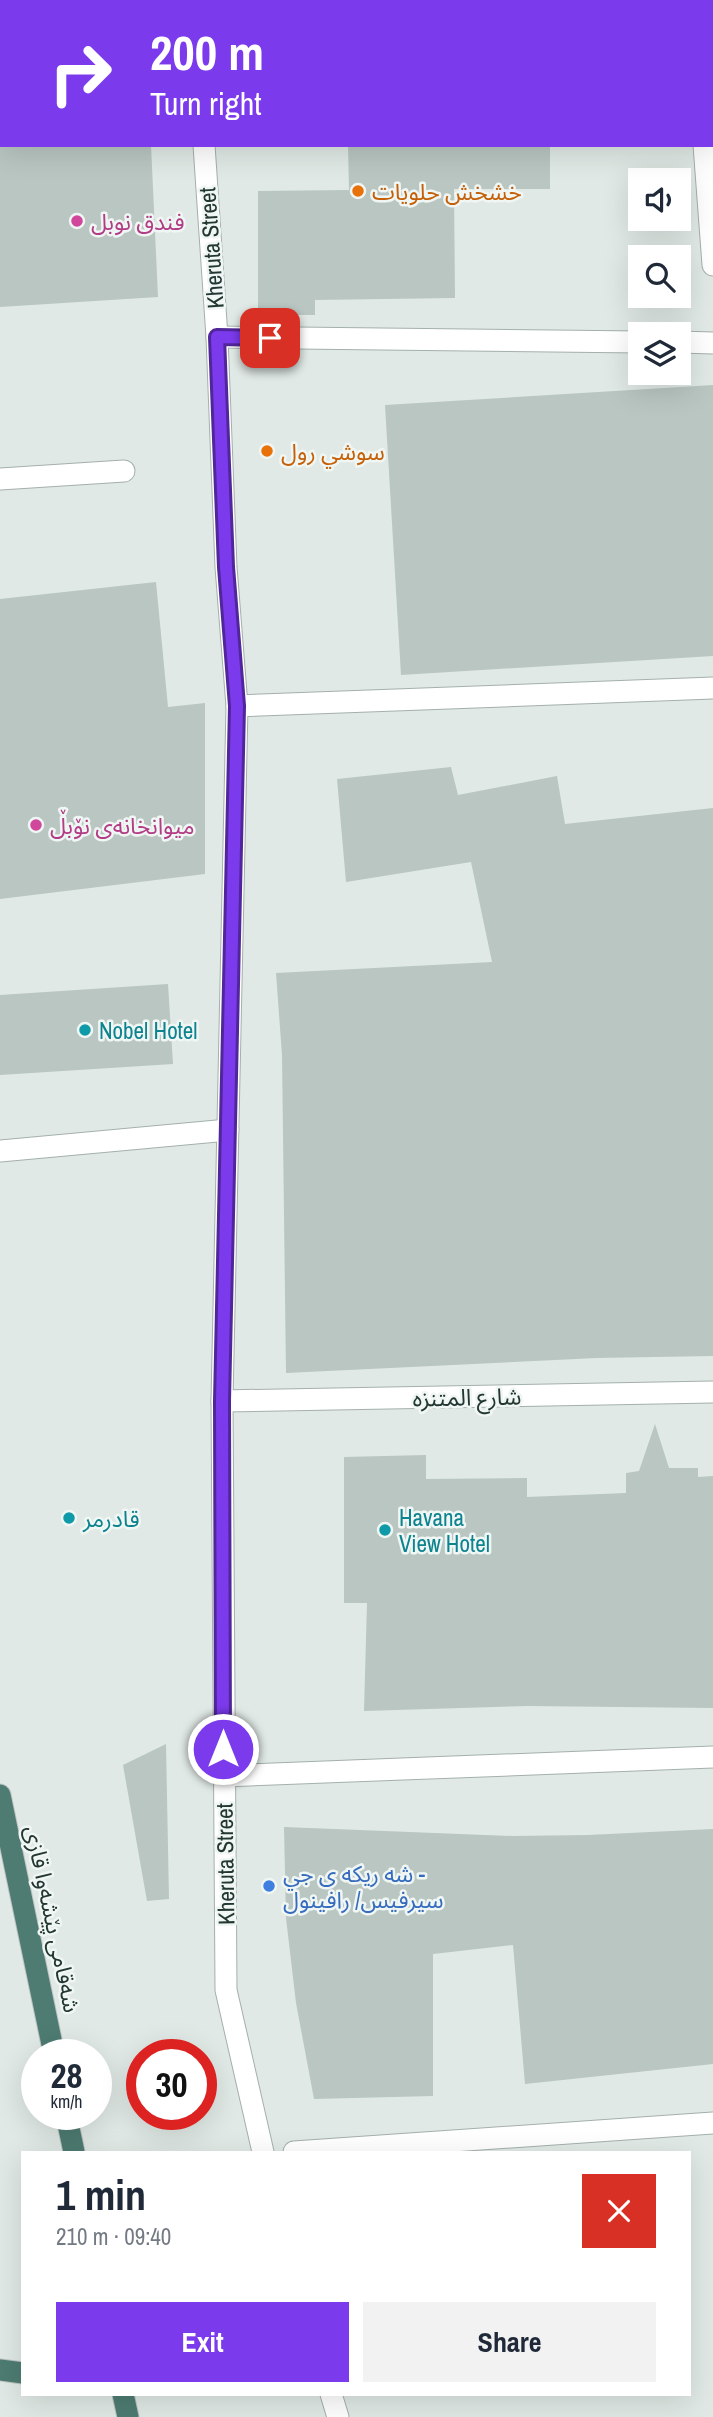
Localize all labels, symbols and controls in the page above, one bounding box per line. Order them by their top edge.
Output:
text: 200 m [150,19,264,85]
icon: right [35,28,126,119]
text: Turn right [150,82,262,125]
map controls [628,168,691,385]
button: sound [628,168,691,231]
place label: خشخش حلويات [372,176,522,207]
marker: خشخش حلويات [350,183,366,199]
street label: Kheruta Street [191,186,231,310]
place label: فندق نوبل [91,206,184,237]
marker: فندق نوبل [69,213,85,229]
button: search [628,245,691,308]
pin [240,308,300,368]
icon: arrive [251,319,289,357]
button: layers [628,322,691,385]
place label: سوشي رول [281,436,385,469]
marker: سوشي رول [259,443,275,459]
place label: میوانخانەی نۆبڵ [50,809,195,841]
marker: میوانخانەی نۆبڵ [28,817,44,833]
place label: Nobel Hotel [99,1015,198,1046]
marker: Nobel Hotel [77,1022,93,1038]
street label: شارع المتنزه [412,1381,522,1415]
place label: Havana View Hotel [399,1502,490,1559]
place label: قادرمر [82,1503,140,1534]
marker: قادرمر [61,1510,77,1526]
marker: Havana View Hotel [377,1522,393,1538]
position arrow [186,1712,260,1786]
street label: Kheruta Street [208,1803,242,1925]
street label: شەقامی پێشەوا قازی [18,1823,88,2015]
place label: شه ريكه ى جي - سيرفيس/ رافينول [283,1858,444,1915]
marker: شه ريكه ى جي - سيرفيس/ رافينول [261,1878,277,1894]
speed limit sign: 30 [126,2039,217,2130]
text: 28 [51,2052,82,2099]
text: km/h [51,2089,83,2114]
text: 1 min [56,2167,146,2223]
button: close [582,2174,656,2248]
text: 210 m · 09:40 [56,2221,171,2252]
button: Exit [56,2302,349,2382]
button: Share [363,2302,656,2382]

